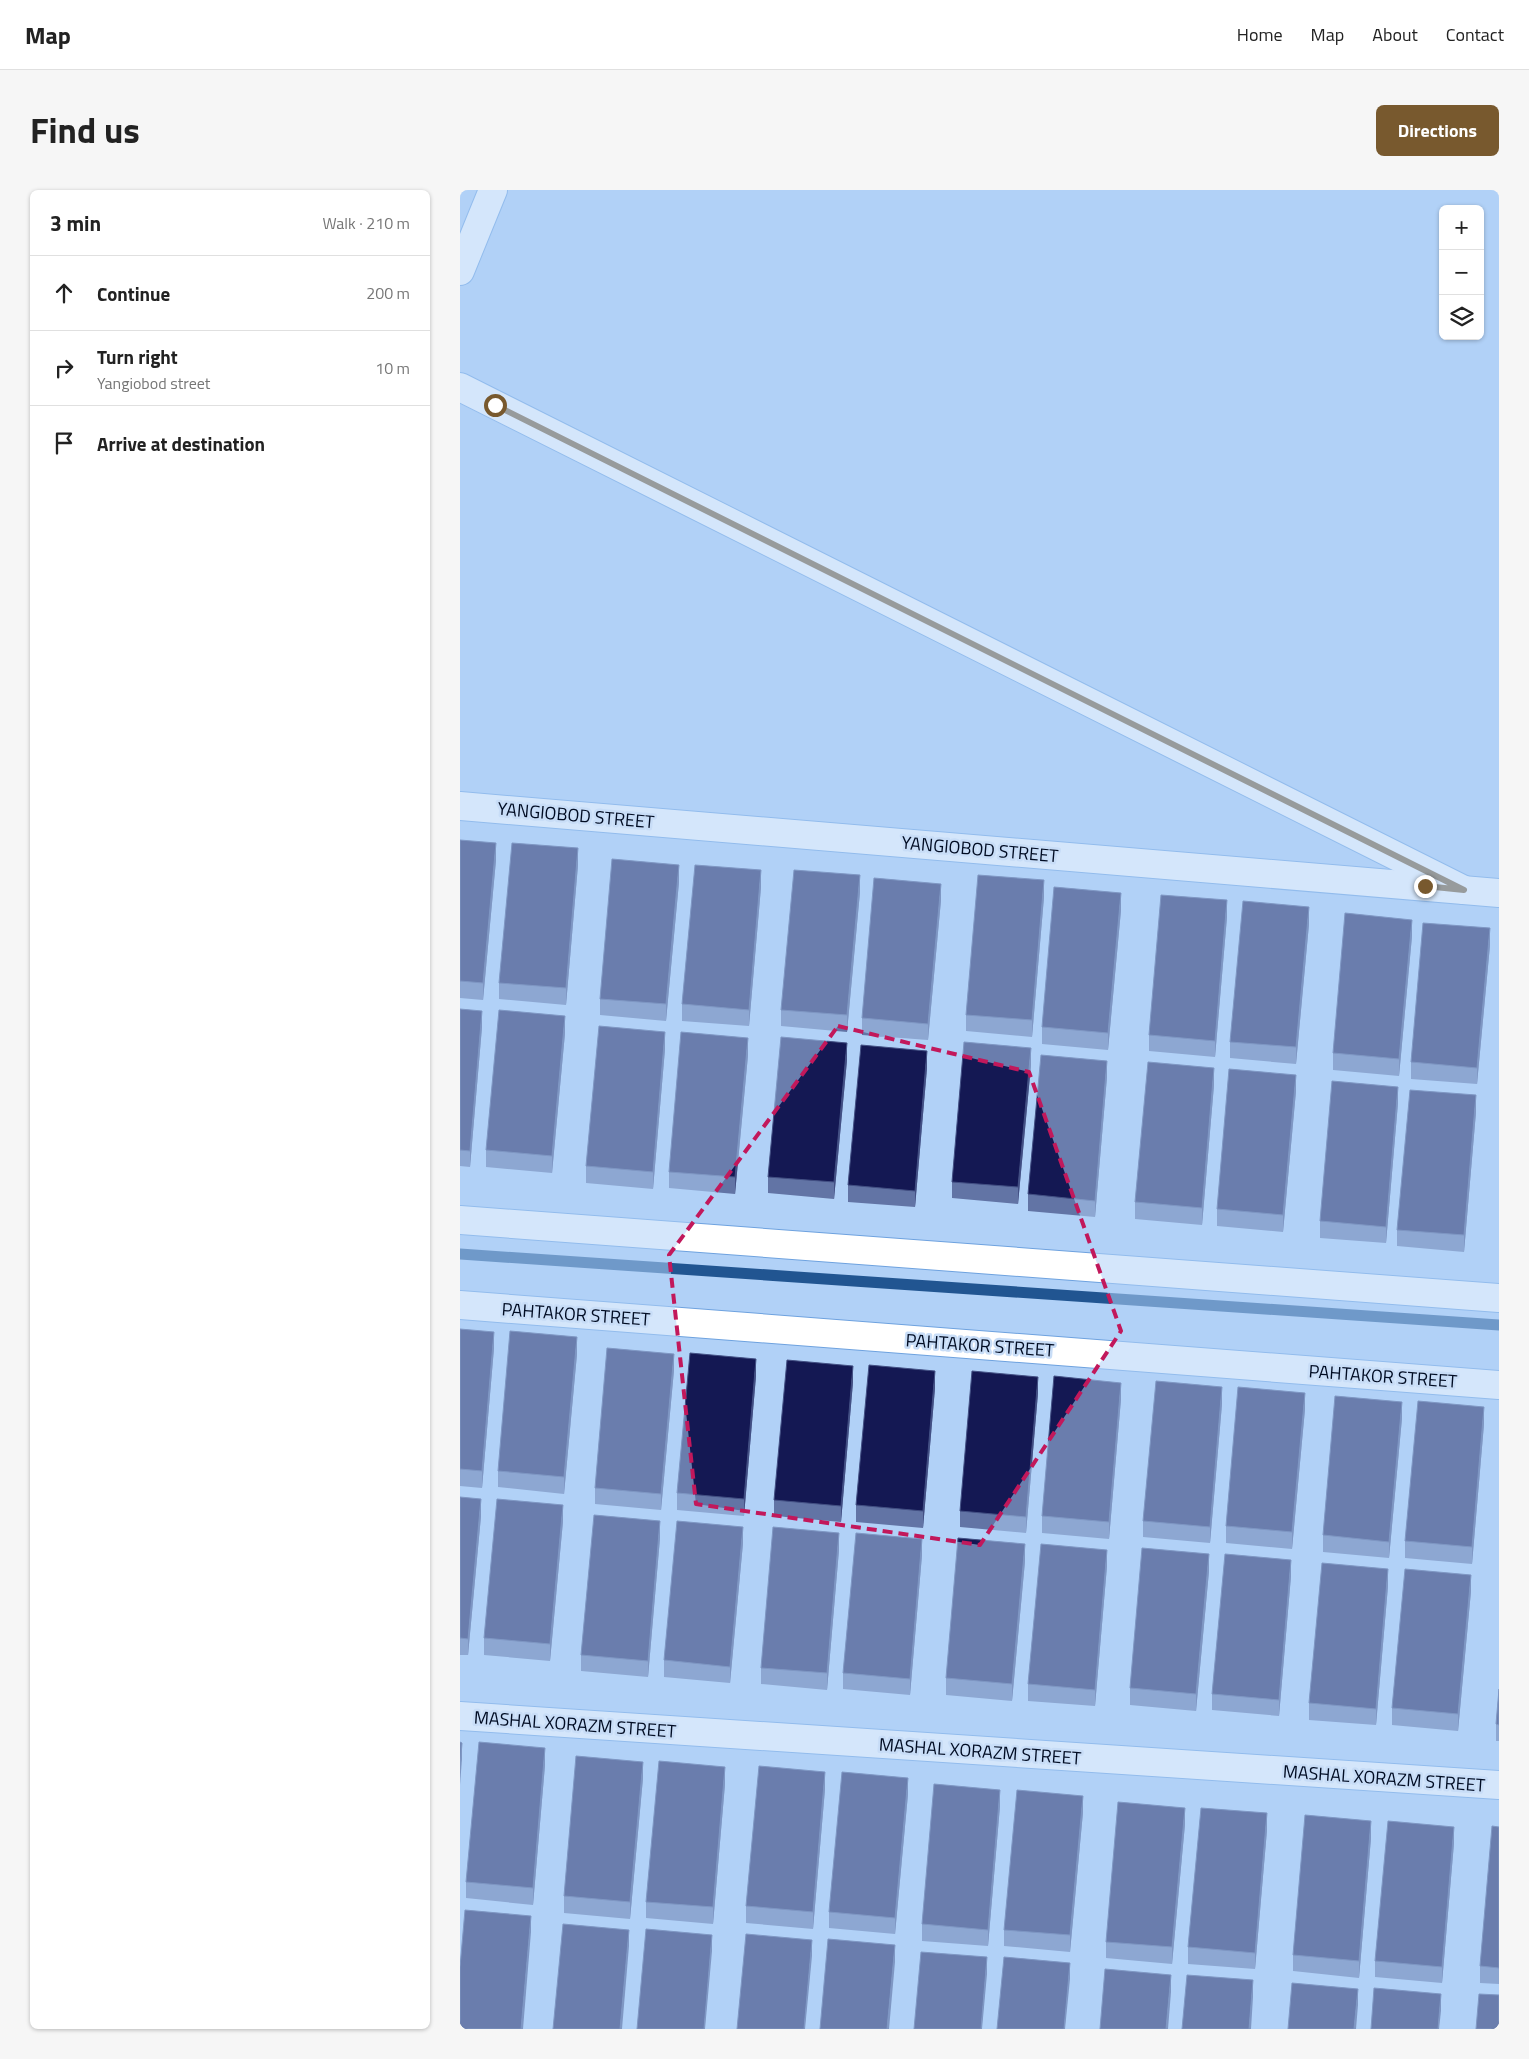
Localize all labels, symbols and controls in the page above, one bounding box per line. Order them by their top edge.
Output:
text: Map [25,17,71,53]
text: Home [1237,21,1283,48]
text: Map [1311,21,1344,48]
text: About [1372,21,1418,48]
text: Contact [1446,21,1504,48]
text: Find us [30,103,140,157]
button: Directions [1376,105,1499,156]
map controls [1439,205,1484,340]
button: + [1439,205,1484,250]
text: 3 min [50,207,101,239]
text: Walk · 210 m [322,211,410,235]
button: − [1439,250,1484,295]
icon: ahead [50,279,78,307]
text: Continue [97,279,170,308]
text: 200 m [366,281,410,305]
button: layers [1439,295,1484,340]
text: Turn right [97,342,178,371]
icon: right [50,354,78,382]
text: 10 m [375,356,410,380]
text: Yangiobod street [97,371,210,395]
route start [484,394,507,417]
icon: arrive [50,429,78,457]
text: Arrive at destination [97,429,265,458]
street label: YANGIOBOD STREET [496,795,656,835]
street label: YANGIOBOD STREET [900,829,1060,869]
route end [1414,875,1437,898]
street label: PAHTAKOR STREET [501,1295,652,1333]
street label: PAHTAKOR STREET [905,1326,1056,1364]
street label: PAHTAKOR STREET [1308,1357,1459,1395]
street label: MASHAL XORAZM STREET [473,1703,678,1745]
street label: MASHAL XORAZM STREET [878,1730,1083,1772]
street label: MASHAL XORAZM STREET [1282,1757,1487,1799]

